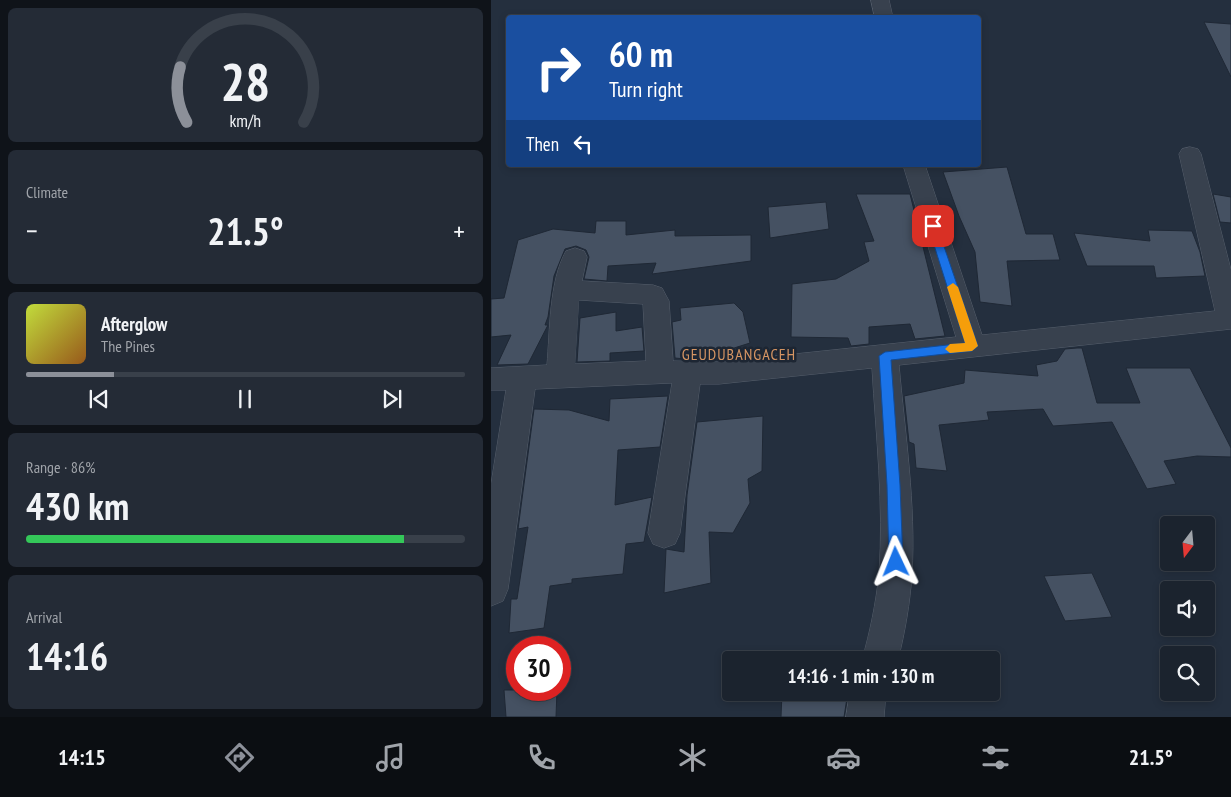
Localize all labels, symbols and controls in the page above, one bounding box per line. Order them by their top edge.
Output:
text: 60 m [609,31,673,77]
icon: right [526,35,591,100]
text: 28 [221,48,270,115]
text: Turn right [609,75,683,103]
text: km/h [230,109,261,132]
icon: left [569,130,597,158]
text: Then [526,132,559,156]
text: Climate [26,182,68,202]
pin [912,205,954,247]
text: 21.5° [207,206,284,255]
text: − [26,212,38,249]
text: + [453,212,465,249]
icon: arrive [919,212,947,240]
text: Afterglow [101,312,167,336]
text: The Pines [101,336,155,356]
district label: GEUDUBANGACEH [682,344,796,364]
icon: previous [85,385,113,413]
icon: pause [231,385,259,413]
icon: next [378,385,406,413]
text: Range · 86% [26,457,95,477]
text: 430 km [26,481,129,530]
north arrow [1160,516,1215,571]
map controls [1160,516,1215,701]
position arrow [869,535,921,587]
button: sound [1160,581,1215,636]
text: Arrival [26,607,62,627]
text: 14:16 [26,631,108,680]
speed limit sign: 30 [506,636,571,701]
button: search [1160,646,1215,701]
text: 14:16 · 1 min · 130 m [788,664,934,688]
icon: directions [222,740,257,775]
icon: music [373,740,408,775]
icon: phone [524,740,559,775]
icon: climate [675,740,710,775]
icon: car [826,740,861,775]
icon: filters [978,740,1013,775]
text: 14:15 [58,743,106,771]
text: 21.5° [1129,743,1173,771]

